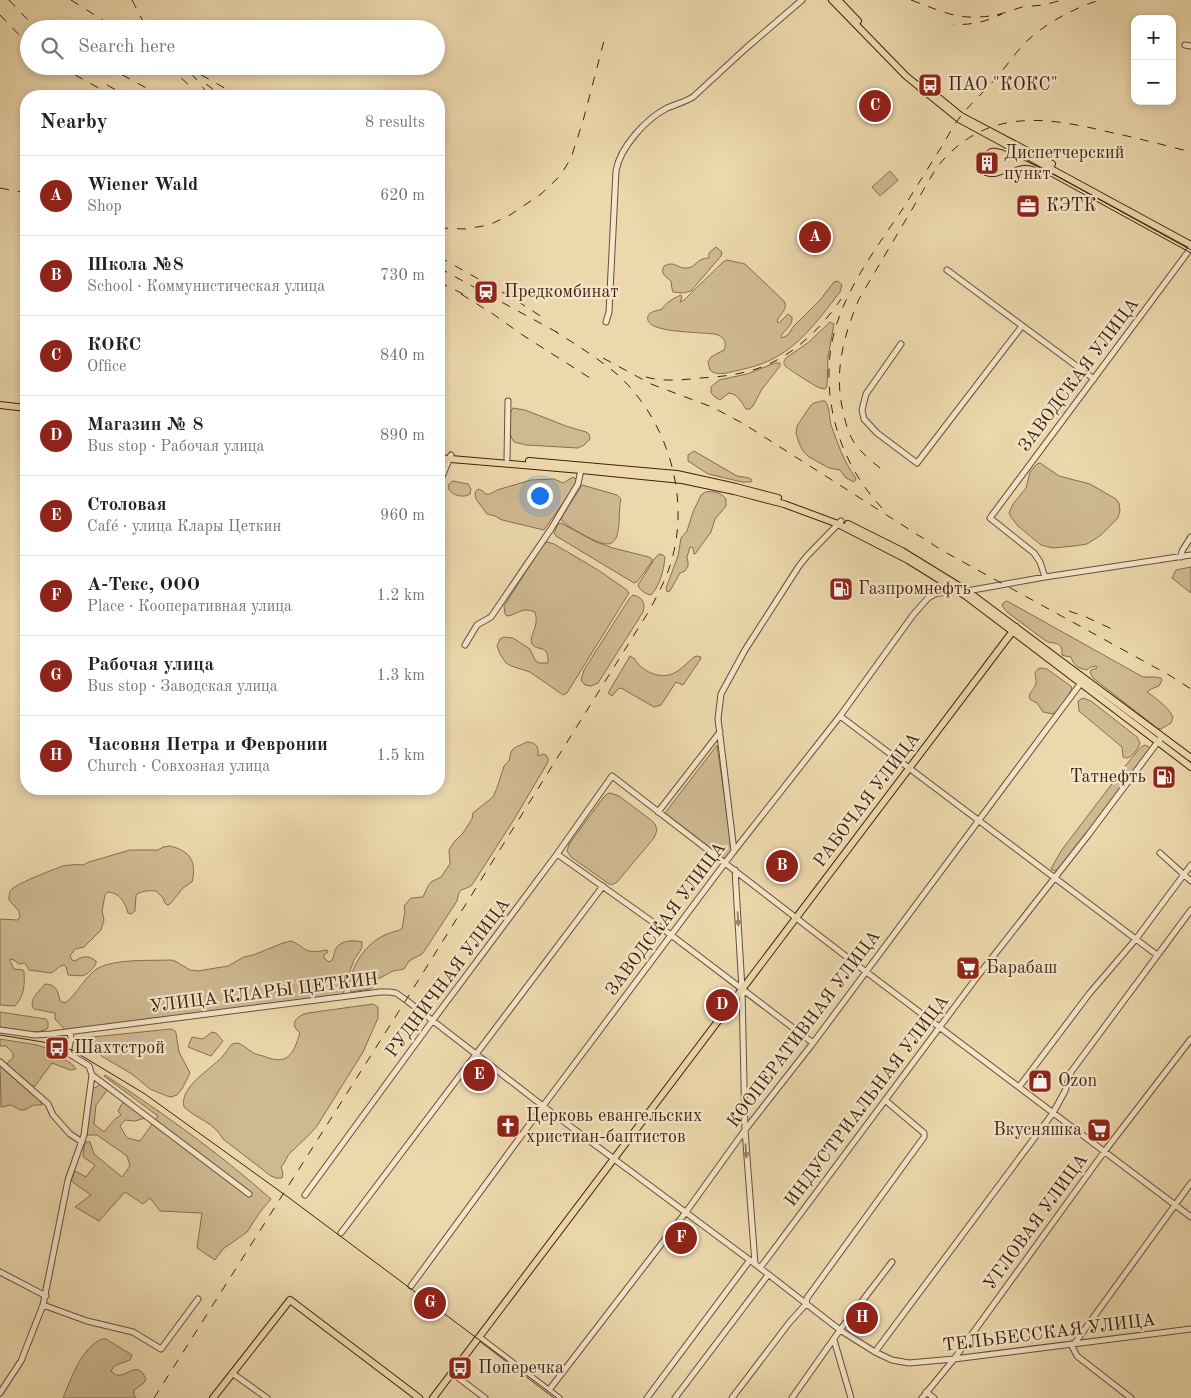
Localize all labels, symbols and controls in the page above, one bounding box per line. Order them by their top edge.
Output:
map controls [1131,15,1176,105]
button: + [1131,15,1176,60]
search box [20,20,445,75]
icon: search [38,34,66,62]
text: Search here [78,38,175,57]
button: − [1131,60,1176,105]
bus stop icon: ПАО "КОКС" [917,72,943,98]
place label: ПАО "КОКС" [948,76,1058,94]
pin: C [859,87,891,125]
text: Nearby [40,112,108,133]
text: 8 results [365,115,425,131]
place label: Диспетчерский пункт [1004,144,1124,183]
building icon: Диспетчерский пункт [974,150,1000,176]
text: Wiener Wald [87,176,198,195]
text: A [50,188,62,204]
text: 620 m [380,188,425,204]
office icon: КЭТК [1015,193,1041,219]
place label: КЭТК [1046,197,1097,215]
text: Shop [87,199,122,215]
pin: A [799,218,831,256]
text: Школа №8 [87,256,184,275]
text: B [50,268,62,284]
text: 730 m [380,268,425,284]
text: School · Коммунистическая улица [87,279,325,295]
station icon: Предкомбинат [473,279,499,305]
place label: Предкомбинат [504,283,619,301]
street label: ЗАВОДСКАЯ УЛИЦА [1016,295,1143,455]
text: КОКС [87,336,141,355]
text: C [51,348,61,364]
text: 840 m [380,348,425,364]
text: Office [87,359,126,375]
text: Магазин № 8 [87,416,203,435]
text: D [50,428,62,444]
text: 890 m [380,428,425,444]
text: Bus stop · Рабочая улица [87,439,265,455]
your location [527,483,553,509]
text: Столовая [87,496,167,515]
text: E [50,508,62,524]
text: 960 m [380,508,425,524]
text: Café · улица Клары Цеткин [87,519,281,535]
text: А-Текс, ООО [87,576,200,595]
fuel station icon: Газпромнефть [828,576,854,602]
place label: Газпромнефть [858,580,971,599]
text: F [51,588,61,604]
text: 1.2 km [376,588,425,604]
text: Place · Кооперативная улица [87,599,292,615]
text: Рабочая улица [87,656,214,675]
text: G [50,668,62,684]
text: 1.3 km [376,668,425,684]
text: Bus stop · Заводская улица [87,679,278,695]
street label: РАБОЧАЯ УЛИЦА [811,729,924,871]
text: Часовня Петра и Февронии [87,736,328,755]
text: H [49,748,63,764]
text: 1.5 km [376,748,425,764]
text: Church · Совхозная улица [87,759,270,775]
fuel station icon: Татнефть [1151,764,1177,790]
place label: Татнефть [1070,768,1146,787]
street label: ЗАВОДСКАЯ УЛИЦА [603,839,730,999]
pin: B [766,847,798,885]
street label: РУДНИЧНАЯ УЛИЦА [382,895,514,1061]
one-way arrow [735,911,743,927]
street label: КООПЕРАТИВНАЯ УЛИЦА [724,927,884,1131]
supermarket icon: Барабаш [955,955,981,981]
place label: Барабаш [986,959,1057,977]
street label: УЛИЦА КЛАРЫ ЦЕТКИН [149,970,379,1016]
pin: D [706,986,738,1024]
street label: ИНДУСТРИАЛЬНАЯ УЛИЦА [782,992,953,1210]
bus stop icon: Шахтстрой [44,1035,70,1061]
place label: Шахтстрой [74,1039,165,1057]
pin: E [463,1056,495,1094]
shop icon: Ozon [1027,1068,1053,1094]
place label: Ozon [1058,1072,1097,1090]
place label: Церковь евангельских христиан-баптистов [526,1107,702,1146]
church icon: Церковь евангельских христиан-баптистов [495,1113,521,1139]
supermarket icon: Вкусняшка [1086,1117,1112,1143]
place label: Вкусняшка [993,1121,1082,1139]
one-way arrow [743,1143,751,1159]
street label: УГЛОВАЯ УЛИЦА [981,1150,1091,1293]
pin: F [665,1219,697,1257]
pin: G [414,1284,446,1322]
pin: H [846,1299,878,1337]
street label: ТЕЛЬБЕССКАЯ УЛИЦА [941,1311,1157,1355]
bus stop icon: Поперечка [447,1355,473,1381]
place label: Поперечка [478,1359,564,1377]

